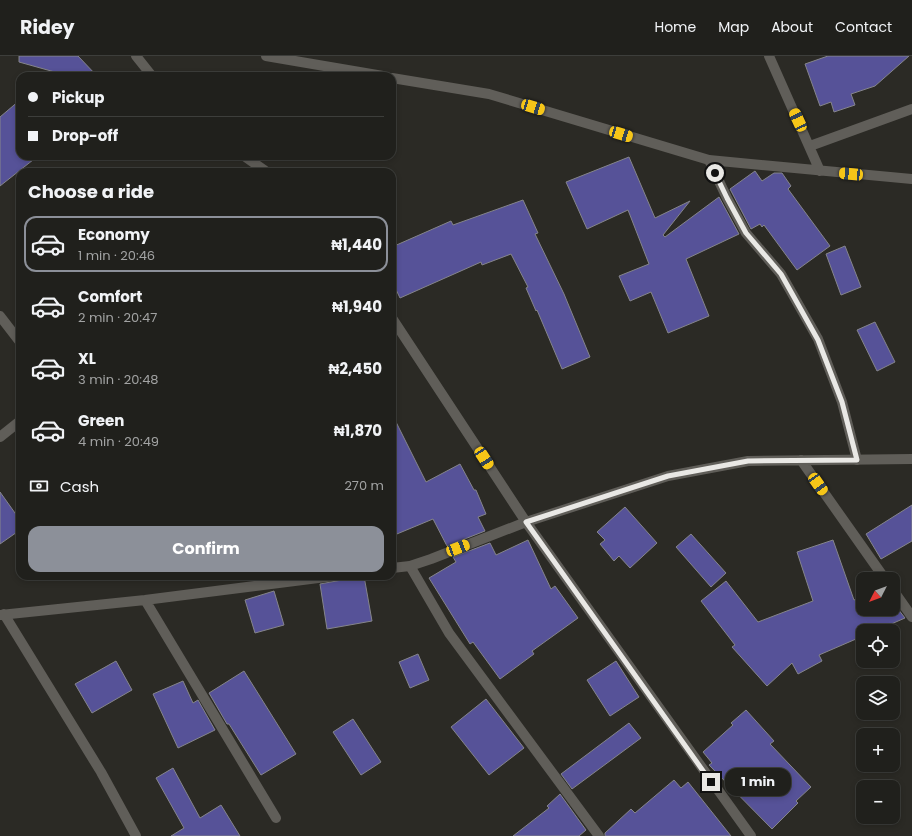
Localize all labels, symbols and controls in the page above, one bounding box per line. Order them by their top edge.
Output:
text: Ridey [20,14,75,41]
text: Home [654,17,696,37]
text: Map [718,17,749,37]
text: About [771,17,813,37]
text: Contact [835,17,892,37]
text: Pickup [52,87,104,108]
car [520,98,546,116]
car [787,107,809,133]
text: Drop-off [52,125,118,146]
car [608,125,634,143]
route start [706,164,724,182]
car [839,167,863,181]
text: Choose a ride [28,179,154,204]
text: Economy [78,224,150,245]
icon: car [30,226,66,262]
text: ₦1,440 [331,234,382,255]
text: 1 min · 20:46 [78,246,155,265]
text: Comfort [78,286,142,307]
icon: car [30,288,66,324]
text: ₦1,940 [332,296,382,317]
text: 2 min · 20:47 [78,308,157,327]
text: XL [78,348,96,369]
icon: car [30,350,66,386]
text: ₦2,450 [329,358,382,379]
text: 3 min · 20:48 [78,370,159,389]
text: Green [78,410,124,431]
icon: car [30,412,66,448]
text: ₦1,870 [334,420,382,441]
text: 4 min · 20:49 [78,432,159,451]
car [472,445,496,471]
car [806,471,830,497]
icon: cash [28,475,50,497]
text: Cash [60,476,99,497]
text: 270 m [344,476,384,495]
button: Confirm [28,526,384,572]
car [445,538,471,558]
north arrow [856,572,900,616]
map controls [856,572,900,824]
button: locate [856,624,900,668]
button: layers [856,676,900,720]
button: + [856,728,900,772]
callout: 1 min [725,768,791,796]
text: 1 min [741,772,775,791]
route end [702,773,720,791]
button: − [856,780,900,824]

